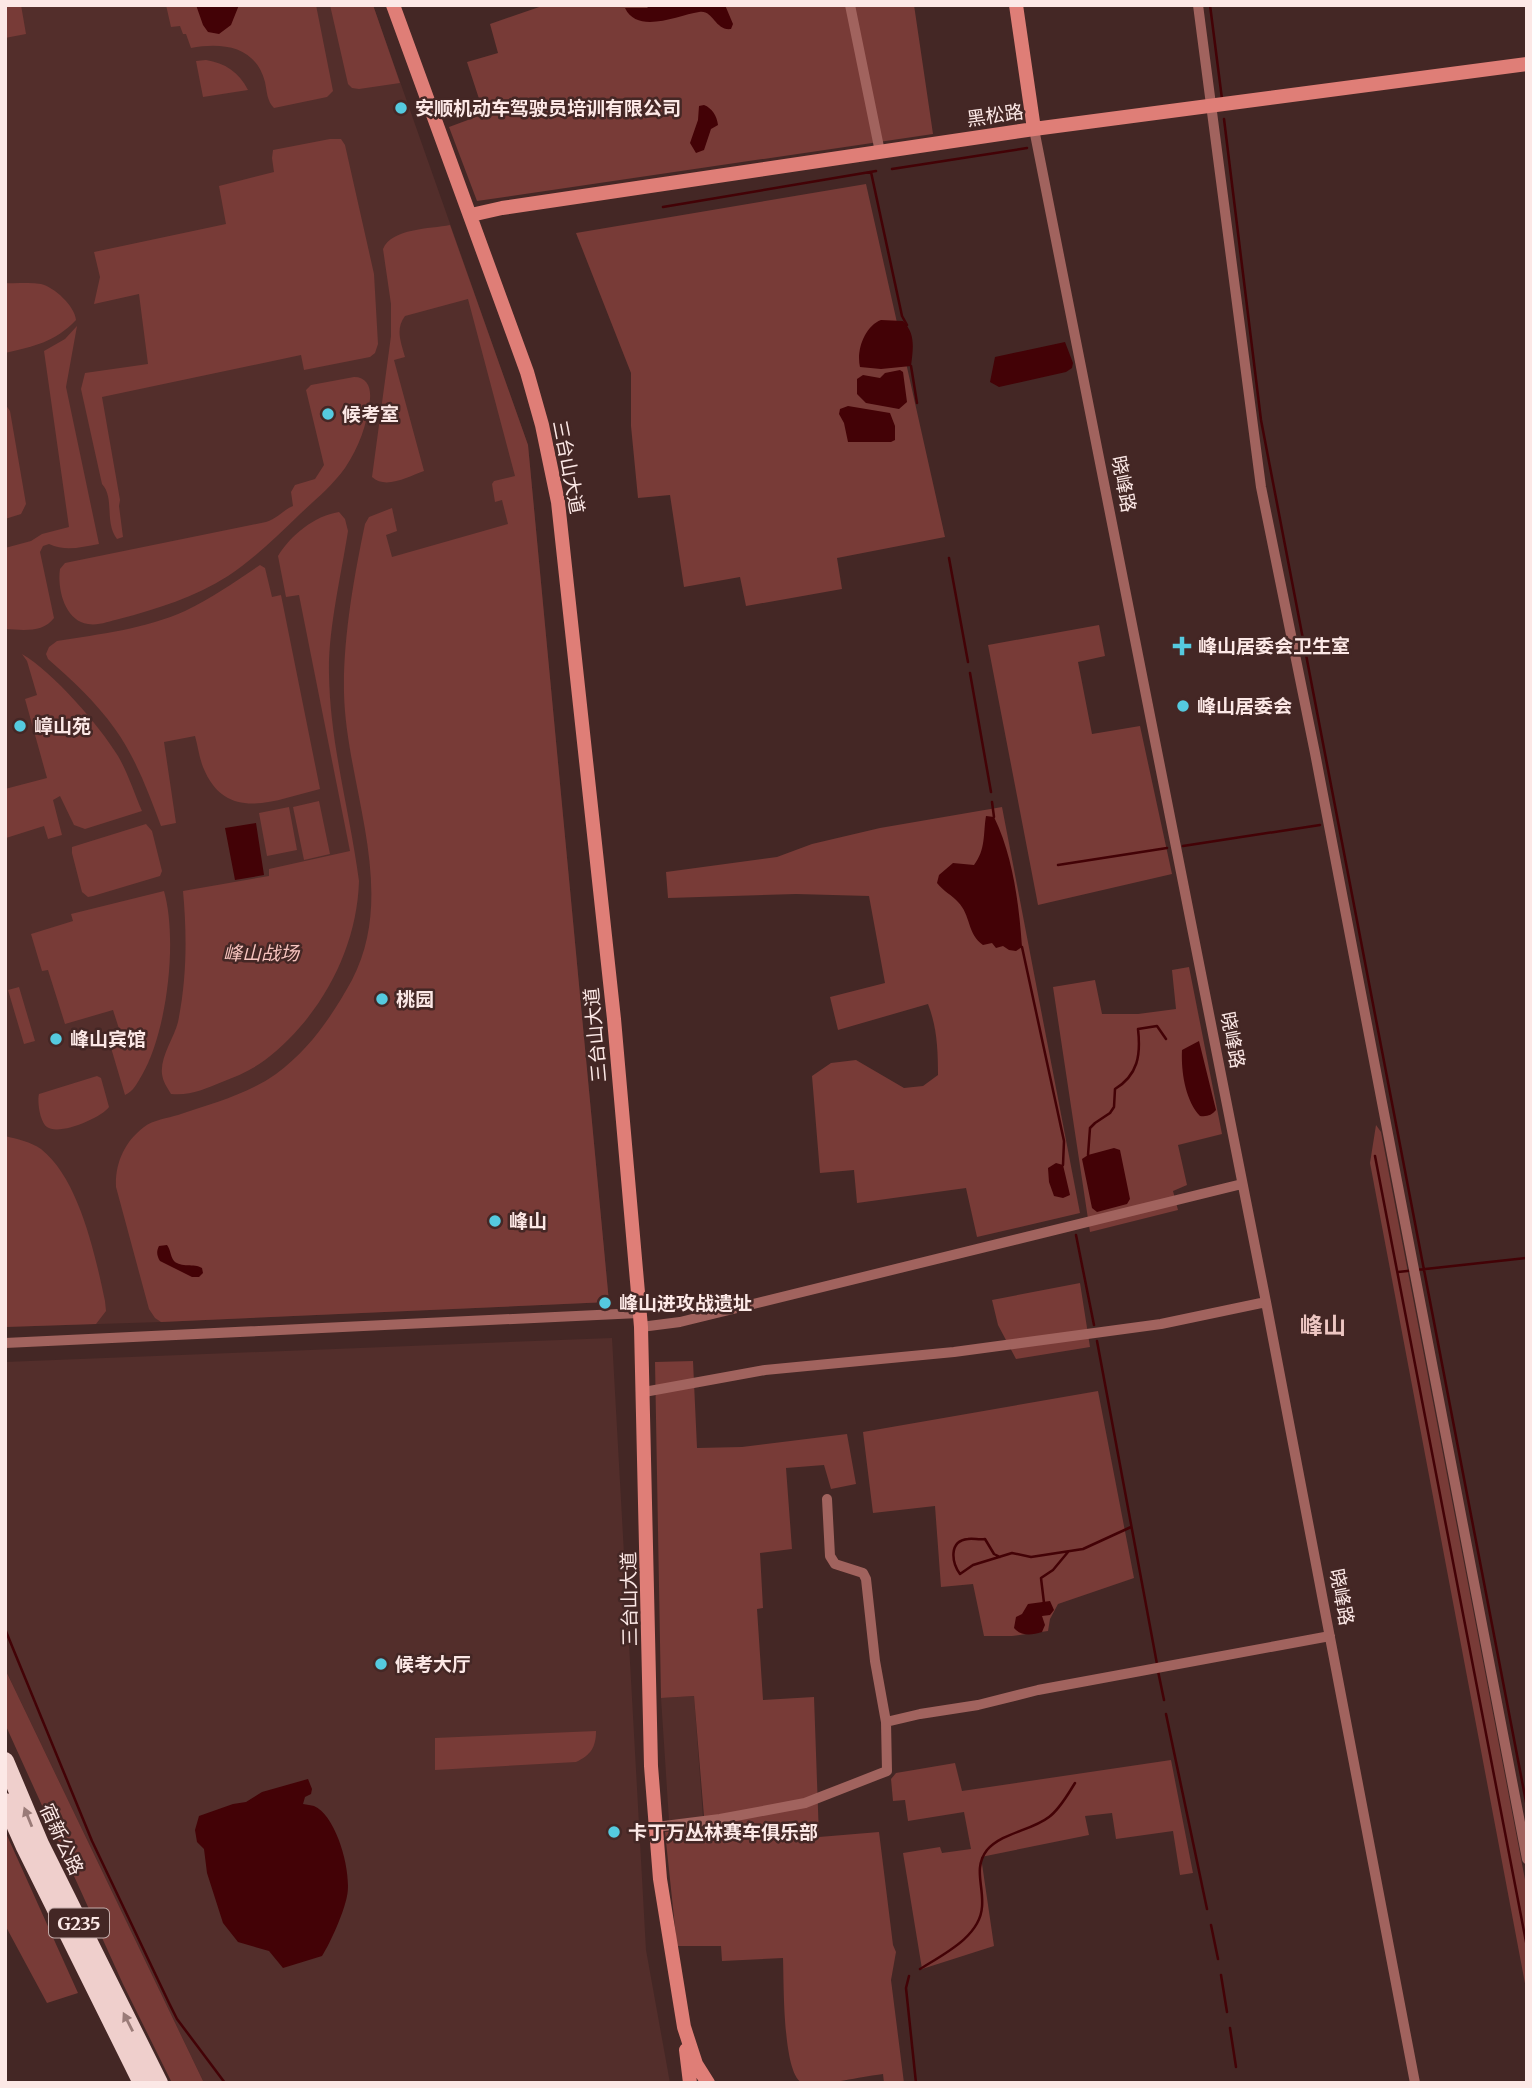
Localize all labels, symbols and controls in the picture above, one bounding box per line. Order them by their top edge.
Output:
place label: 安顺机动车驾驶员培训有限公司 [415,96,681,120]
street label: 黑松路 [965,99,1025,131]
marker: 安顺机动车驾驶员培训有限公司 [393,100,409,116]
place label: 候考室 [342,402,399,426]
marker: 候考室 [320,406,336,422]
street label: 三台山大道 [548,418,590,516]
street label: 晓峰路 [1107,454,1141,514]
place label: 峰山居委会卫生室 [1198,634,1350,658]
marker: 峰山居委会卫生室 [1172,636,1192,656]
place label: 峰山居委会 [1197,694,1292,718]
marker: 峰山居委会 [1175,698,1191,714]
place label: 嶂山苑 [34,714,91,738]
marker: 嶂山苑 [12,718,28,734]
park label: 峰山战场 [223,941,301,965]
place label: 桃园 [396,987,434,1011]
street label: 三台山大道 [579,987,611,1083]
marker: 桃园 [374,991,390,1007]
street label: 晓峰路 [1216,1010,1250,1070]
place label: 峰山宾馆 [70,1027,146,1051]
marker: 峰山宾馆 [48,1031,64,1047]
place label: 峰山 [509,1209,547,1233]
marker: 峰山 [487,1213,503,1229]
place label: 峰山进攻战遗址 [619,1291,752,1315]
marker: 峰山进攻战遗址 [597,1295,613,1311]
district label: 峰山 [1300,1311,1346,1340]
street label: 三台山大道 [616,1551,642,1647]
street label: 晓峰路 [1325,1567,1359,1627]
place label: 候考大厅 [395,1652,471,1676]
marker: 候考大厅 [373,1656,389,1672]
street label: 宿新公路 [35,1799,89,1879]
one-way arrow [23,1807,34,1828]
place label: 卡丁万丛林赛车俱乐部 [628,1820,818,1844]
marker: 卡丁万丛林赛车俱乐部 [606,1824,622,1840]
road number: G235 [49,1909,109,1938]
one-way arrow [123,2012,134,2032]

